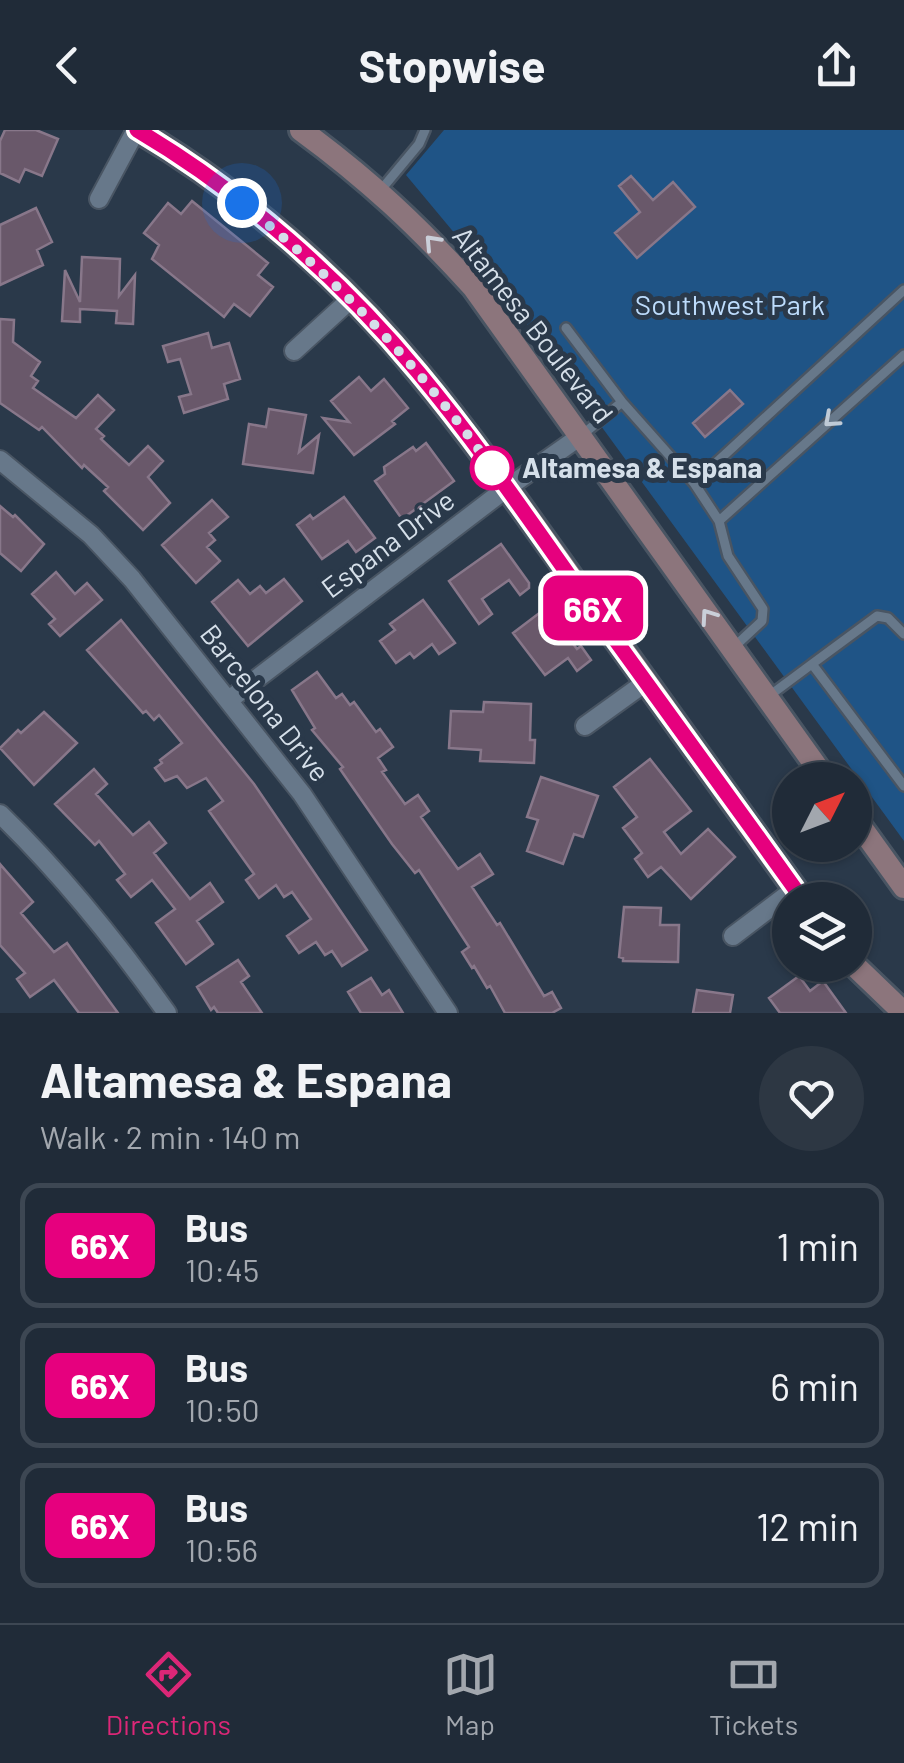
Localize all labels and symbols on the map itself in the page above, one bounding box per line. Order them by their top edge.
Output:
your location [217,178,267,228]
street label: Altamesa Boulevard [446,219,621,430]
one-way arrow [426,235,444,254]
park label: Southwest Park [635,287,825,321]
one-way arrow [824,408,843,426]
marker: Altamesa & Espana [471,447,513,489]
place label: Altamesa & Espana [522,450,762,484]
street label: Espana Drive [314,482,461,604]
line badge: 66X [536,576,650,640]
one-way arrow [702,608,720,627]
street label: Barcelona Drive [194,617,338,788]
north arrow [772,762,872,862]

